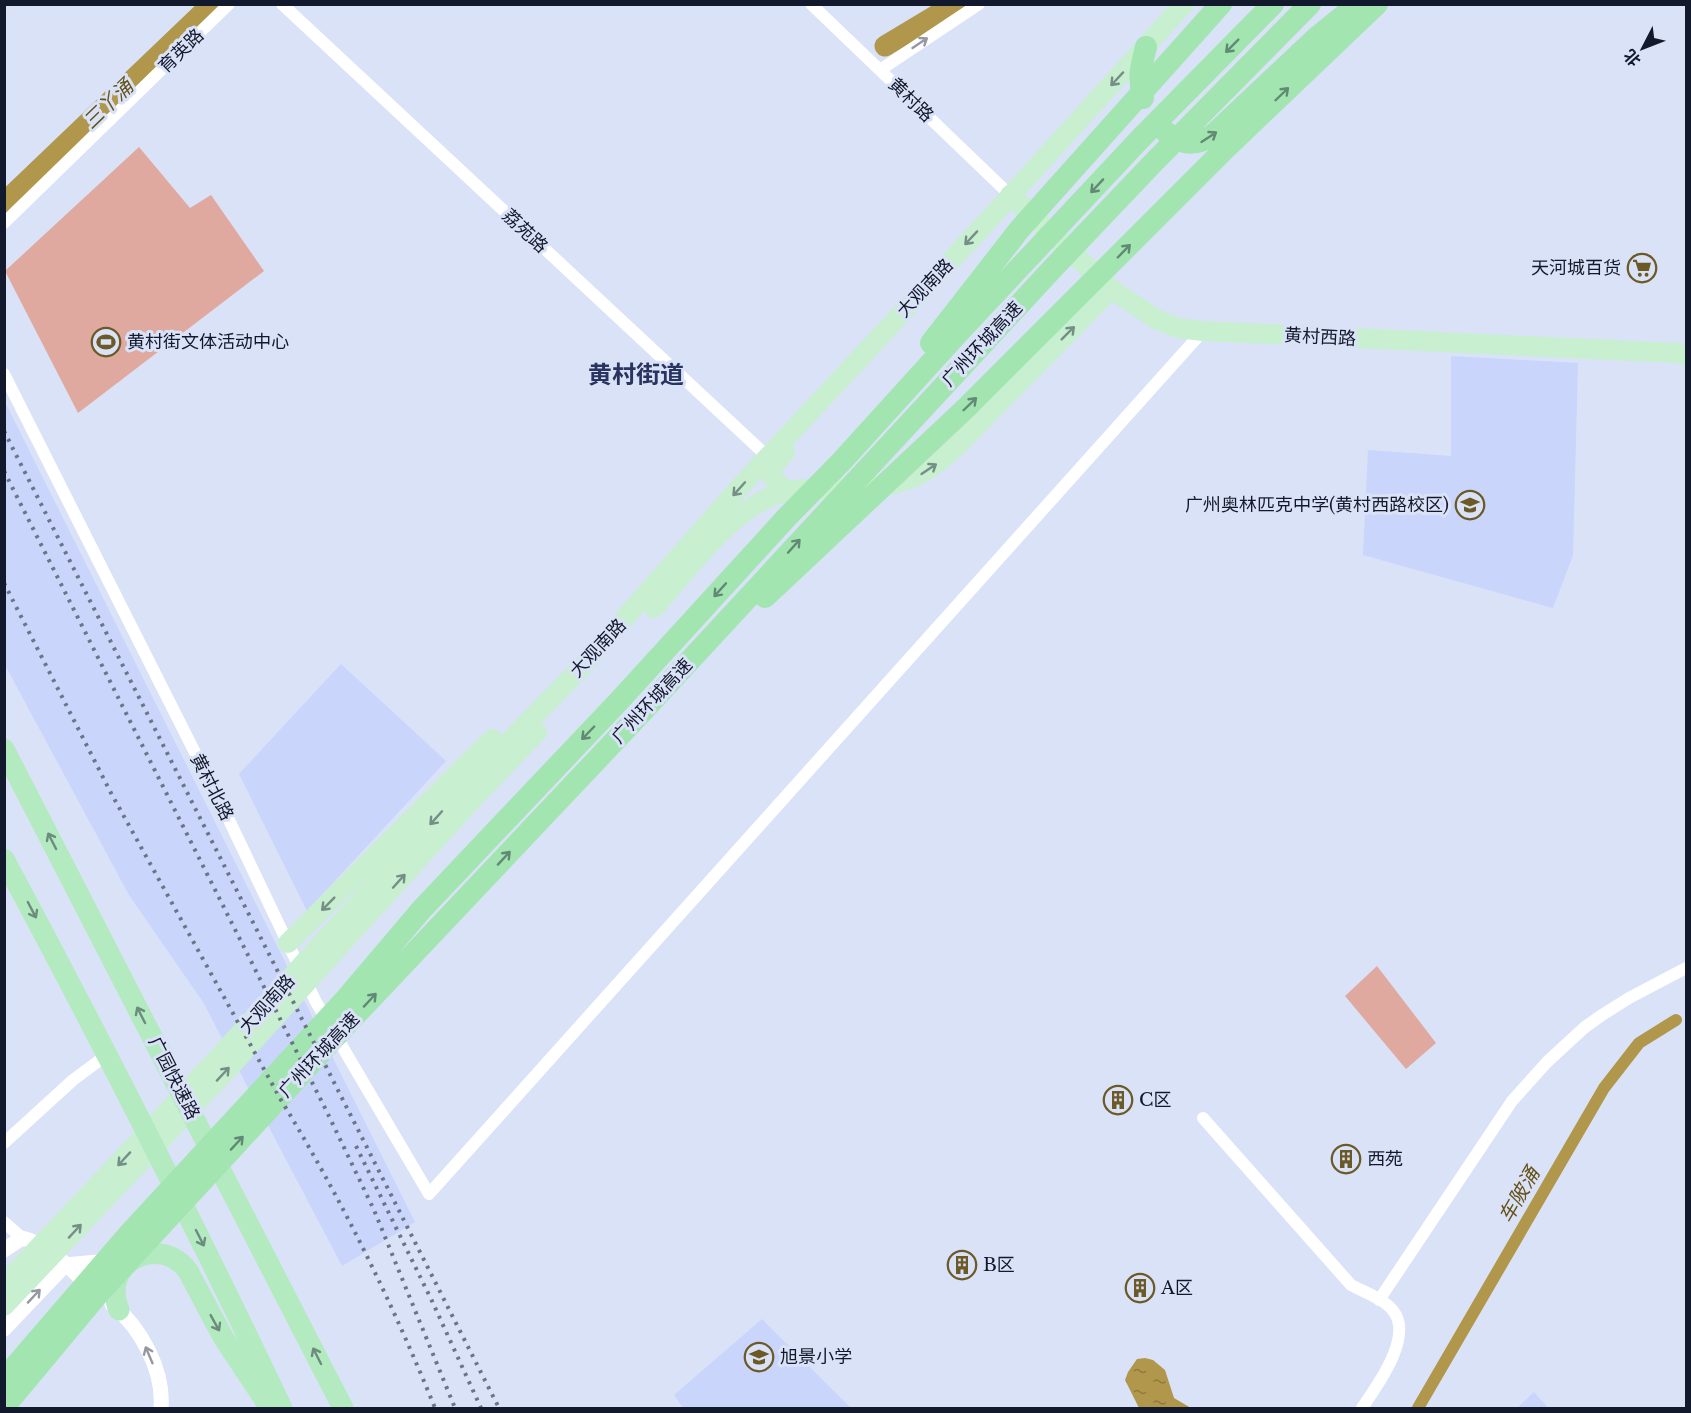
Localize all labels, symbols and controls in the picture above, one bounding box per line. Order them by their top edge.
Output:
north arrow [1613,18,1673,78]
street label: 育英路 [154,24,208,78]
one-way arrow [912,37,928,49]
one-way arrow [1225,39,1240,54]
text: 北 [1619,45,1645,71]
one-way arrow [1110,72,1124,87]
water label: 三丫涌 [78,73,139,133]
street label: 黄村路 [884,73,938,127]
one-way arrow [1274,86,1289,101]
one-way arrow [1200,130,1217,142]
one-way arrow [1090,178,1104,193]
street label: 荔苑路 [498,205,552,257]
one-way arrow [964,231,978,246]
one-way arrow [1116,244,1131,259]
supermarket icon: 天河城百货 [1626,252,1658,284]
street label: 大观南路 [892,254,958,322]
place label: 天河城百货 [1531,257,1621,279]
street label: 广州环城高速 [937,297,1027,391]
street label: 黄村西路 [1283,324,1357,350]
one-way arrow [1061,325,1075,340]
sports icon: 黄村街文体活动中心 [90,326,122,358]
place label: 黄村街文体活动中心 [127,331,289,353]
district label: 黄村街道 [588,360,684,389]
one-way arrow [963,396,978,411]
one-way arrow [920,463,936,475]
one-way arrow [732,481,746,496]
school or university icon: 广州奥林匹克中学(黄村西路校区) [1454,489,1486,521]
place label: 广州奥林匹克中学(黄村西路校区) [1185,494,1449,516]
one-way arrow [787,539,801,554]
one-way arrow [713,582,727,597]
street label: 大观南路 [565,614,631,682]
street label: 广州环城高速 [607,654,697,748]
one-way arrow [581,726,595,741]
street label: 黄村北路 [186,750,238,824]
one-way arrow [429,810,443,825]
one-way arrow [46,833,57,851]
one-way arrow [497,851,511,866]
one-way arrow [392,873,406,888]
one-way arrow [321,896,335,911]
one-way arrow [27,901,38,919]
street label: 大观南路 [235,970,299,1038]
one-way arrow [363,993,377,1008]
one-way arrow [135,1006,147,1024]
street label: 广州环城高速 [274,1008,364,1102]
street label: 广园快速路 [144,1033,204,1123]
one-way arrow [216,1067,230,1082]
building icon: C区 [1102,1084,1134,1116]
place label: C区 [1139,1089,1171,1111]
one-way arrow [230,1135,244,1150]
building icon: 西苑 [1330,1143,1362,1175]
place label: 西苑 [1367,1148,1403,1170]
one-way arrow [116,1151,131,1166]
water label: 车陂涌 [1494,1161,1545,1227]
one-way arrow [68,1224,82,1239]
one-way arrow [195,1228,206,1246]
building icon: B区 [946,1249,978,1281]
place label: B区 [983,1254,1015,1276]
building icon: A区 [1124,1272,1156,1304]
place label: A区 [1160,1277,1193,1299]
one-way arrow [27,1289,41,1304]
one-way arrow [209,1314,221,1331]
school or university icon: 旭景小学 [743,1341,775,1373]
place label: 旭景小学 [780,1346,852,1368]
one-way arrow [143,1347,155,1365]
one-way arrow [311,1348,322,1366]

